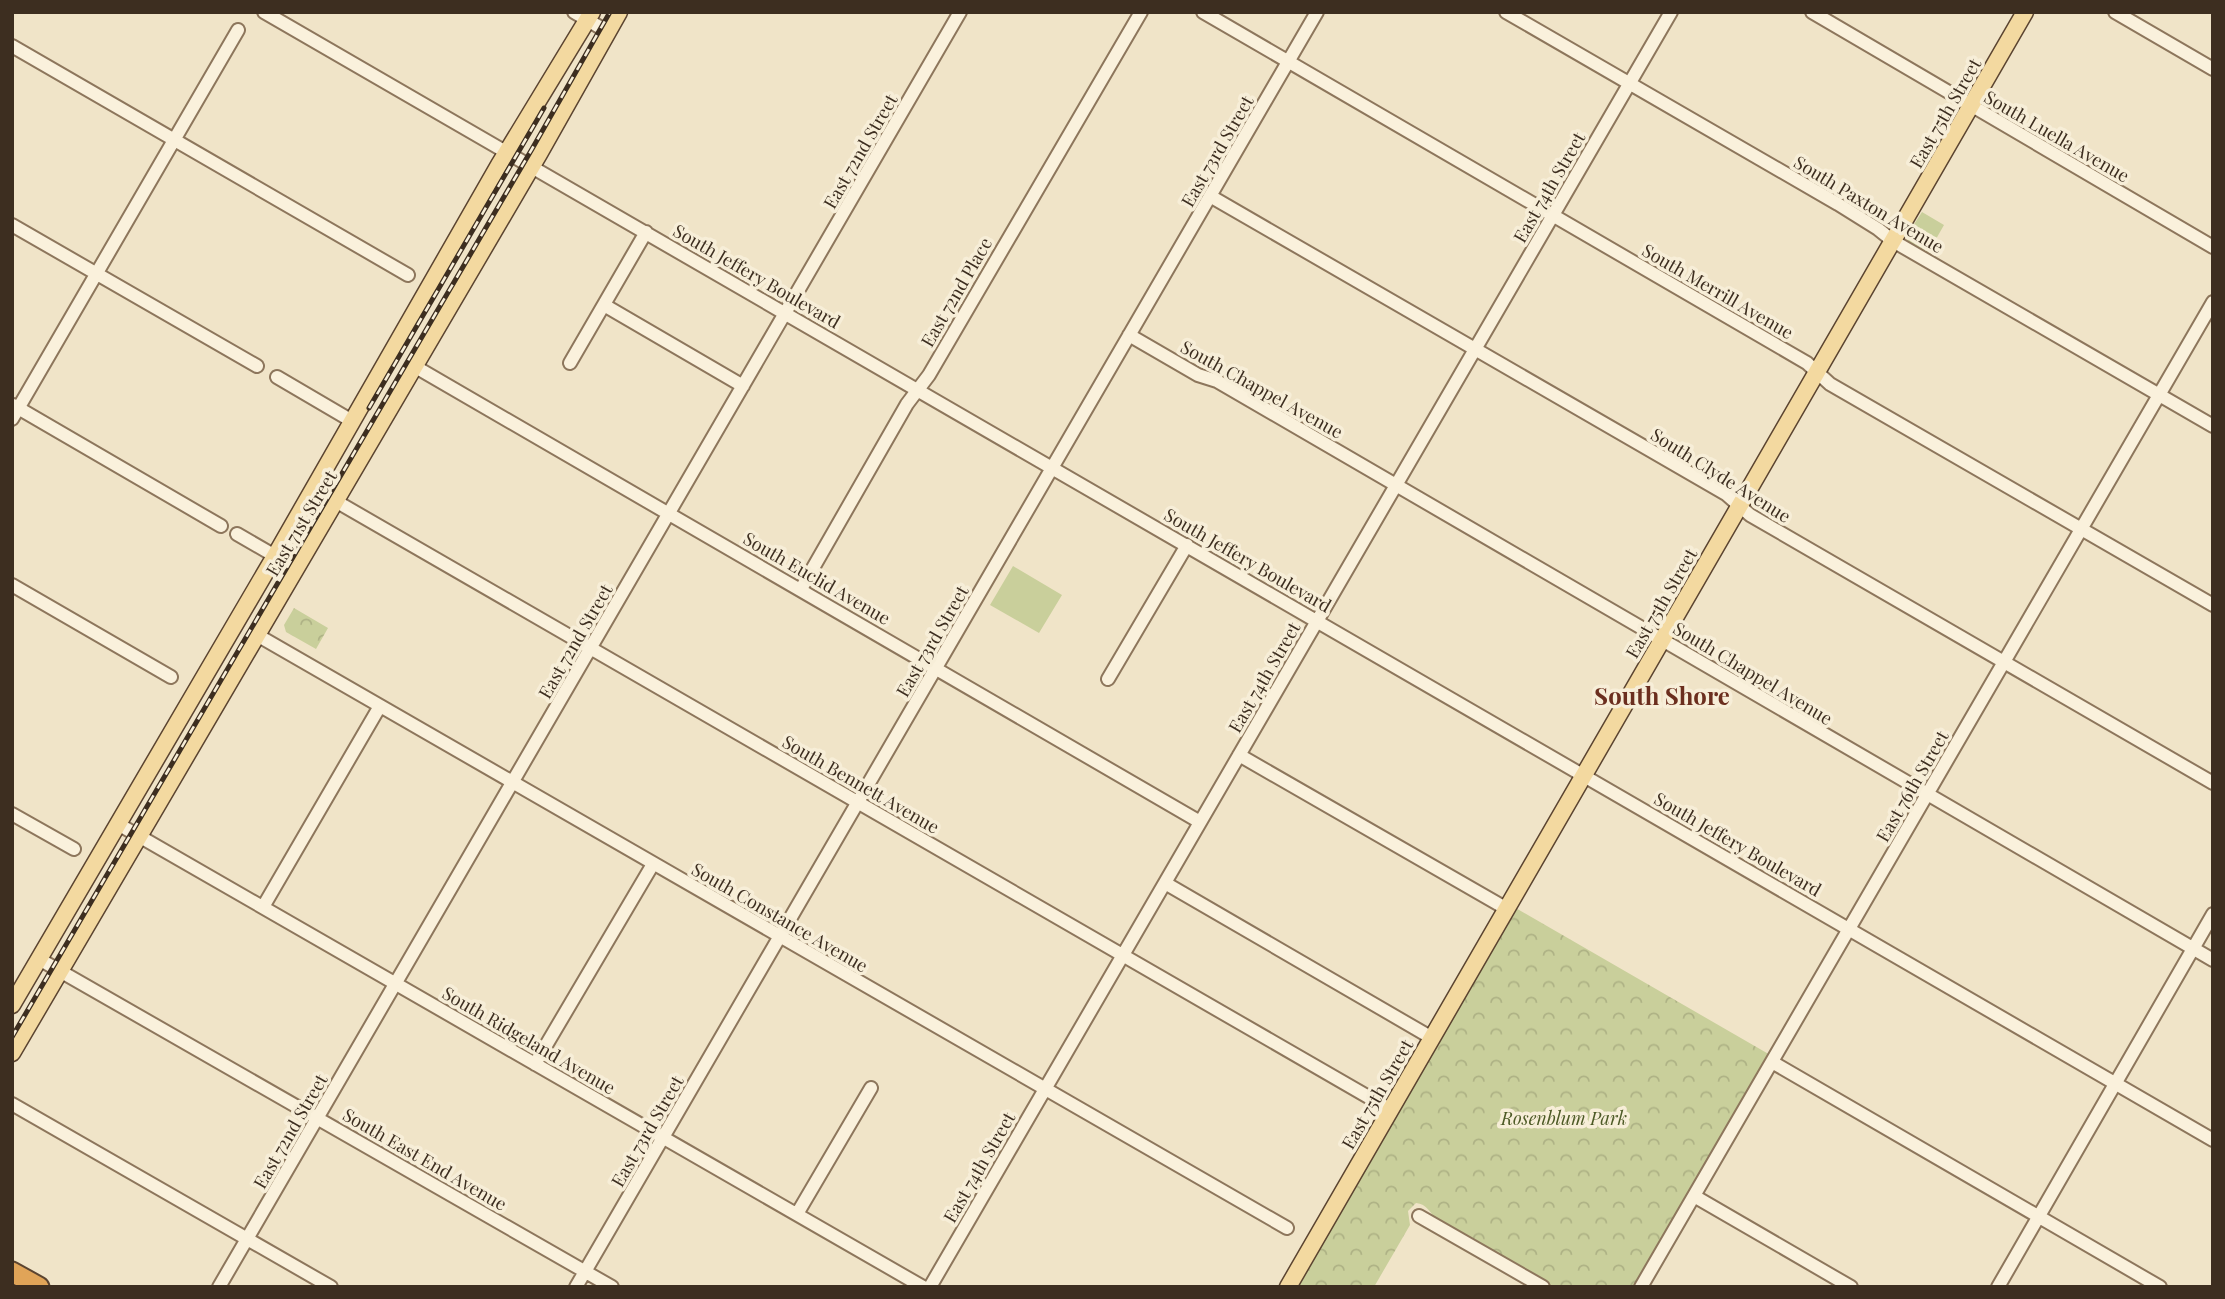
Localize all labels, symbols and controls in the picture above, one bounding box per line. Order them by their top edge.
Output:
street label: East 75th Street [1904,53,1986,172]
street label: South Luella Avenue [1980,85,2134,187]
street label: East 72nd Street [817,89,903,213]
street label: East 73rd Street [1175,90,1259,211]
street label: East 74th Street [1508,127,1591,247]
street label: South Paxton Avenue [1790,150,1948,258]
street label: South Jeffery Boulevard [669,218,845,334]
street label: East 72nd Place [915,233,997,351]
street label: South Merrill Avenue [1638,238,1798,344]
street label: South Chappel Avenue [1177,334,1347,444]
street label: South Clyde Avenue [1646,422,1796,528]
street label: East 71st Street [260,465,342,580]
street label: South Jeffery Boulevard [1160,502,1336,618]
street label: South Euclid Avenue [739,526,895,630]
street label: East 75th Street [1620,543,1702,662]
street label: East 72nd Street [532,579,618,703]
street label: East 73rd Street [890,580,974,701]
street label: South Chappel Avenue [1669,616,1837,730]
street label: East 74th Street [1223,617,1306,737]
district label: South Shore [1594,679,1730,711]
street label: East 76th Street [1870,725,1954,846]
street label: South Bennett Avenue [778,729,944,839]
street label: South Jeffery Boulevard [1650,786,1826,902]
street label: South Constance Avenue [688,857,872,977]
street label: South Ridgeland Avenue [438,981,620,1099]
street label: East 75th Street [1336,1034,1418,1153]
street label: East 72nd Street [247,1069,333,1193]
street label: East 73rd Street [605,1070,689,1191]
street label: South East End Avenue [339,1102,511,1216]
park label: Rosenblum Park [1500,1106,1627,1130]
street label: East 74th Street [938,1107,1021,1227]

